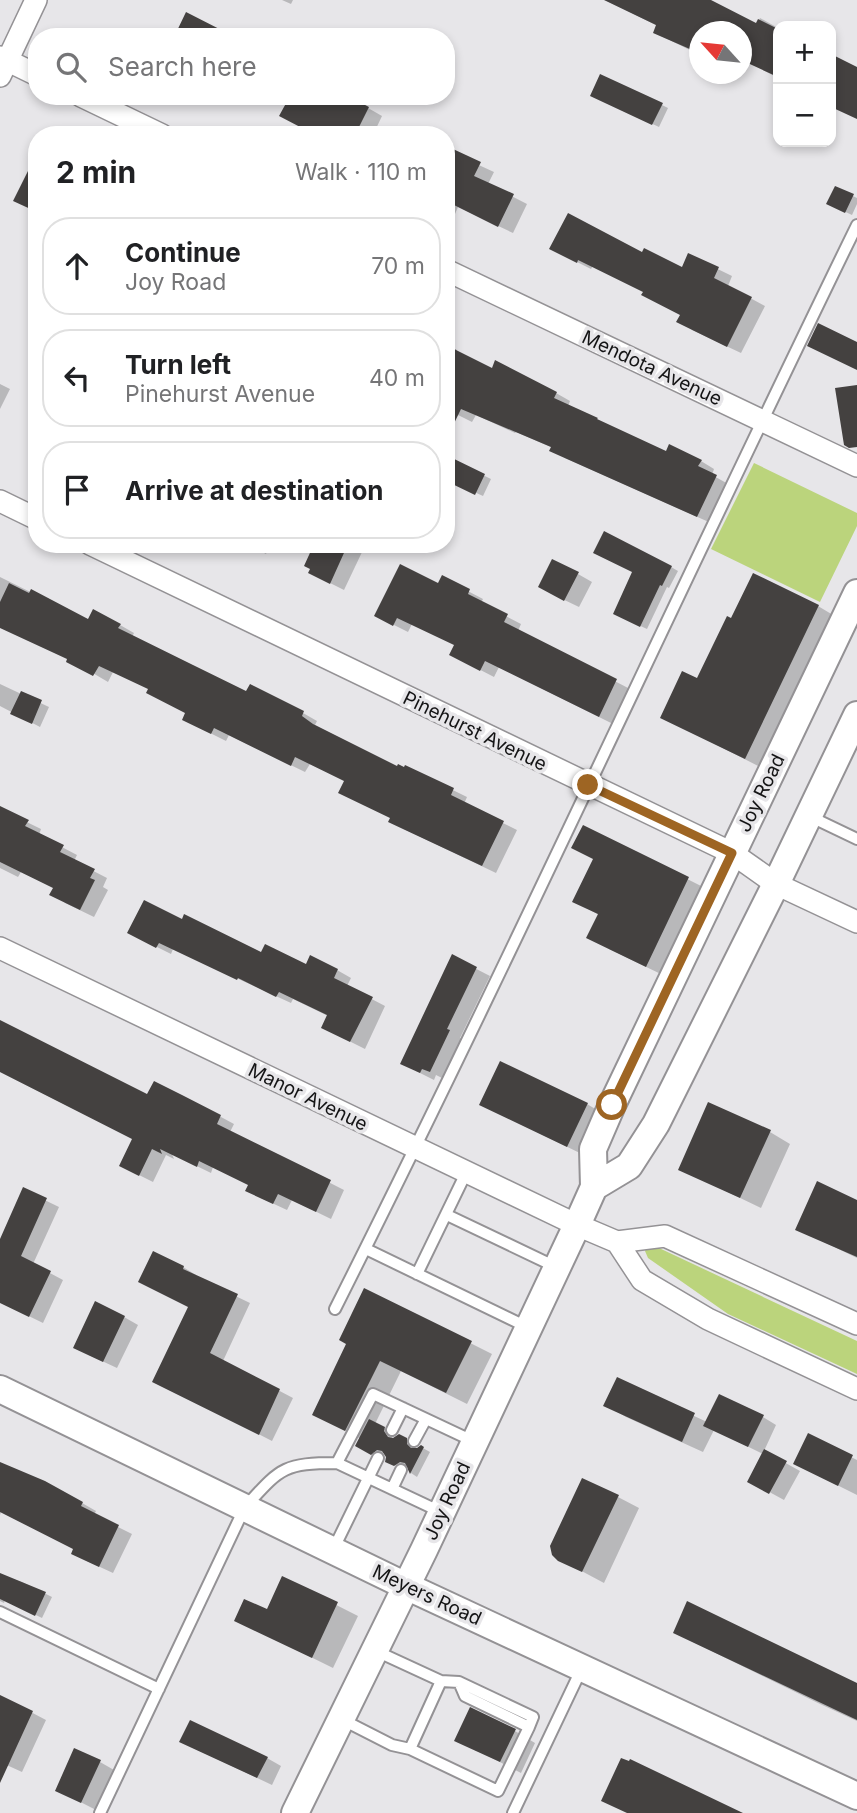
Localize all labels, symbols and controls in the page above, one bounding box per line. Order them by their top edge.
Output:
north arrow [689,21,752,84]
map controls [773,21,836,147]
button: + [773,21,836,84]
search box [28,28,455,105]
icon: search [52,48,90,86]
text: Search here [108,51,257,82]
button: − [773,84,836,147]
text: 2 min [56,154,136,190]
text: Walk · 110 m [295,158,427,186]
text: Continue [125,237,241,268]
icon: ahead [58,247,96,285]
text: 70 m [371,252,425,280]
text: Joy Road [125,268,226,296]
street label: Mendota Avenue [578,326,726,410]
text: Turn left [125,349,231,380]
icon: left [58,359,96,397]
text: 40 m [369,364,425,392]
text: Pinehurst Avenue [125,380,315,408]
icon: arrive [58,471,96,509]
text: Arrive at destination [125,475,384,506]
street label: Pinehurst Avenue [399,686,551,776]
street label: Joy Road [732,750,790,836]
route end [572,769,603,800]
street label: Manor Avenue [245,1058,371,1136]
route start [596,1089,627,1120]
street label: Joy Road [419,1458,475,1544]
street label: Meyers Road [369,1560,485,1630]

